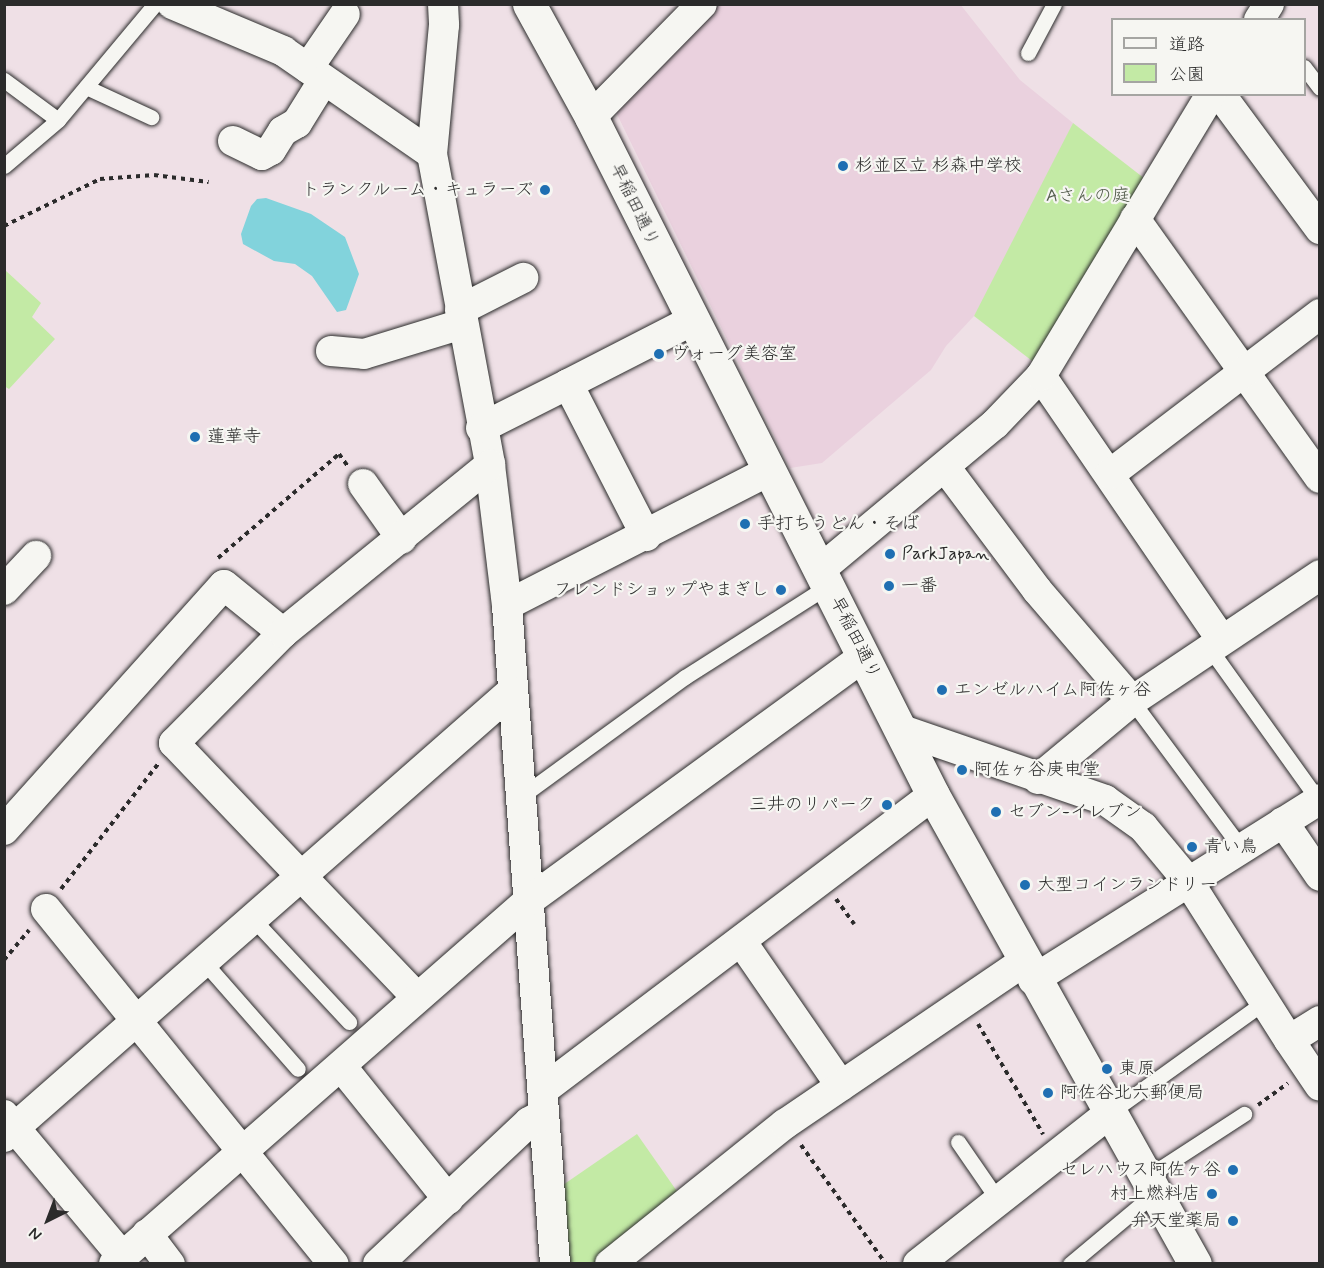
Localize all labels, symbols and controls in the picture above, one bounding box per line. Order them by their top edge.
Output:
legend [1111,18,1306,96]
text: 道路 [1169,33,1205,57]
text: 公園 [1169,63,1205,87]
place label: 杉並区立 杉森中学校 [855,155,1022,177]
marker: 杉並区立 杉森中学校 [836,159,850,173]
street label: 早稲田通り [605,160,663,250]
place label: トランクルーム・キュラーズ [298,179,533,201]
marker: トランクルーム・キュラーズ [538,183,552,197]
park label: Aさんの庭 [1046,185,1130,207]
place label: ヴォーグ美容室 [671,343,797,365]
marker: ヴォーグ美容室 [652,347,666,361]
place label: 蓮華寺 [207,426,261,448]
marker: 蓮華寺 [188,430,202,444]
place label: 手打ちうどん・そば [757,513,919,535]
marker: 手打ちうどん・そば [738,517,752,531]
place label: ParkJapan [902,543,989,565]
marker: ParkJapan [883,547,897,561]
place label: 一番 [901,575,937,597]
place label: フレンドショップやまぎし [553,579,769,601]
marker: 一番 [882,579,896,593]
marker: フレンドショップやまぎし [774,583,788,597]
street label: 早稲田通り [825,593,885,683]
place label: エンゼルハイム阿佐ヶ谷 [954,679,1152,701]
marker: エンゼルハイム阿佐ヶ谷 [935,683,949,697]
place label: 阿佐ヶ谷庚申堂 [974,759,1100,781]
marker: 阿佐ヶ谷庚申堂 [955,763,969,777]
place label: 三井のリパーク [749,794,875,816]
marker: 三井のリパーク [880,798,894,812]
place label: セブン-イレブン [1008,801,1142,823]
marker: セブン-イレブン [989,805,1003,819]
place label: 青い鳥 [1204,836,1258,858]
marker: 青い鳥 [1185,840,1199,854]
place label: 大型コインランドリー [1037,874,1217,896]
marker: 大型コインランドリー [1018,878,1032,892]
place label: 東原 [1119,1058,1155,1080]
marker: 東原 [1100,1062,1114,1076]
place label: 阿佐谷北六郵便局 [1060,1082,1204,1104]
marker: 阿佐谷北六郵便局 [1041,1086,1055,1100]
place label: セレハウス阿佐ヶ谷 [1059,1159,1221,1181]
marker: セレハウス阿佐ヶ谷 [1226,1163,1240,1177]
place label: 村上燃料店 [1110,1183,1200,1205]
marker: 村上燃料店 [1205,1187,1219,1201]
north arrow [18,1190,78,1250]
place label: 弁天堂薬局 [1131,1210,1221,1232]
marker: 弁天堂薬局 [1226,1214,1240,1228]
text: N [25,1222,47,1245]

